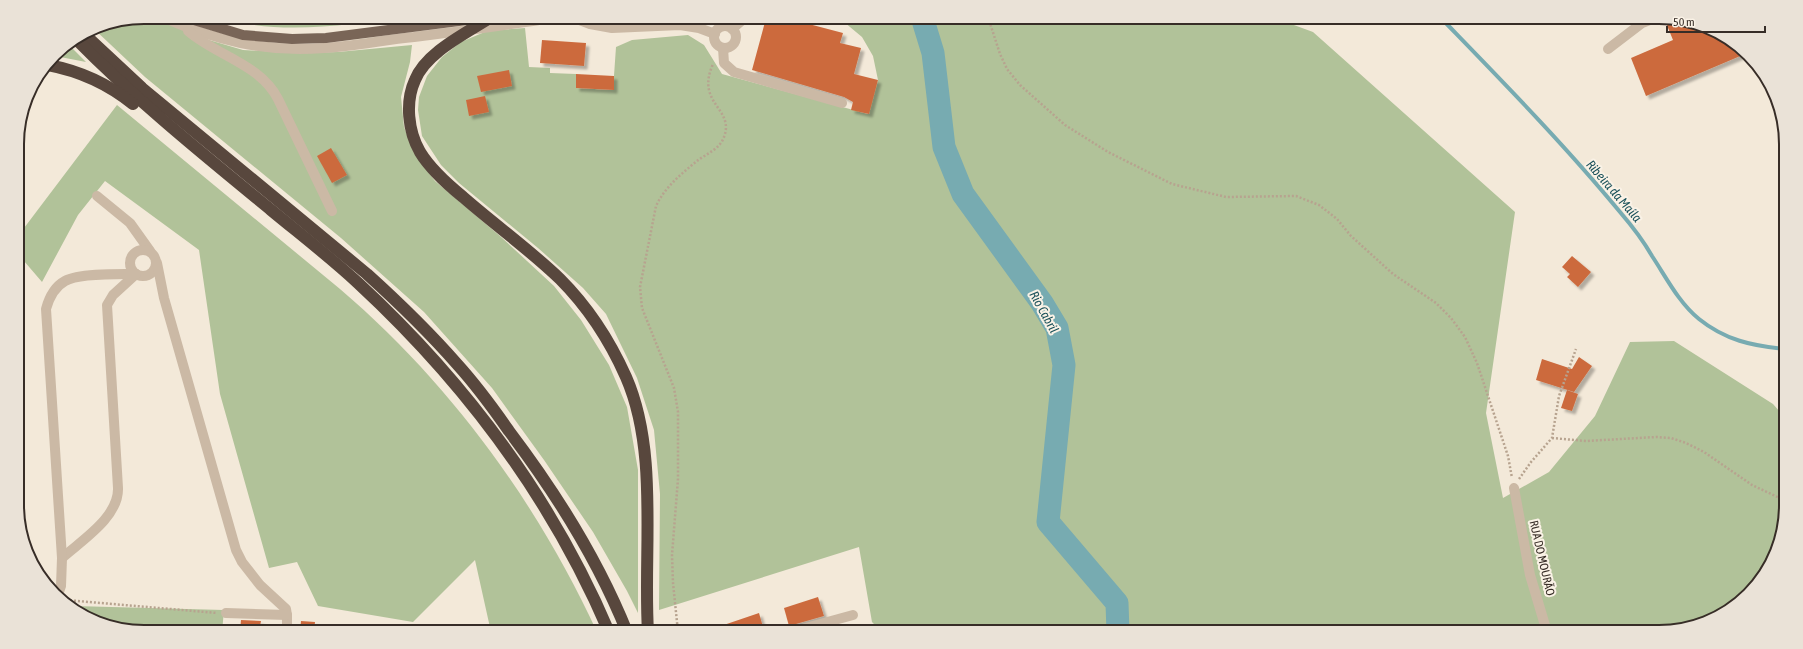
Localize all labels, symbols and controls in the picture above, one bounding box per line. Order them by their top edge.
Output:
scale bar [1667,8,1765,34]
text: 50 m [1673,15,1695,29]
water label: Ribeira da Maíla [1583,157,1645,225]
water label: Rio Cabril [1026,288,1062,336]
street label: RUA DO MOURÃO [1527,519,1557,597]

